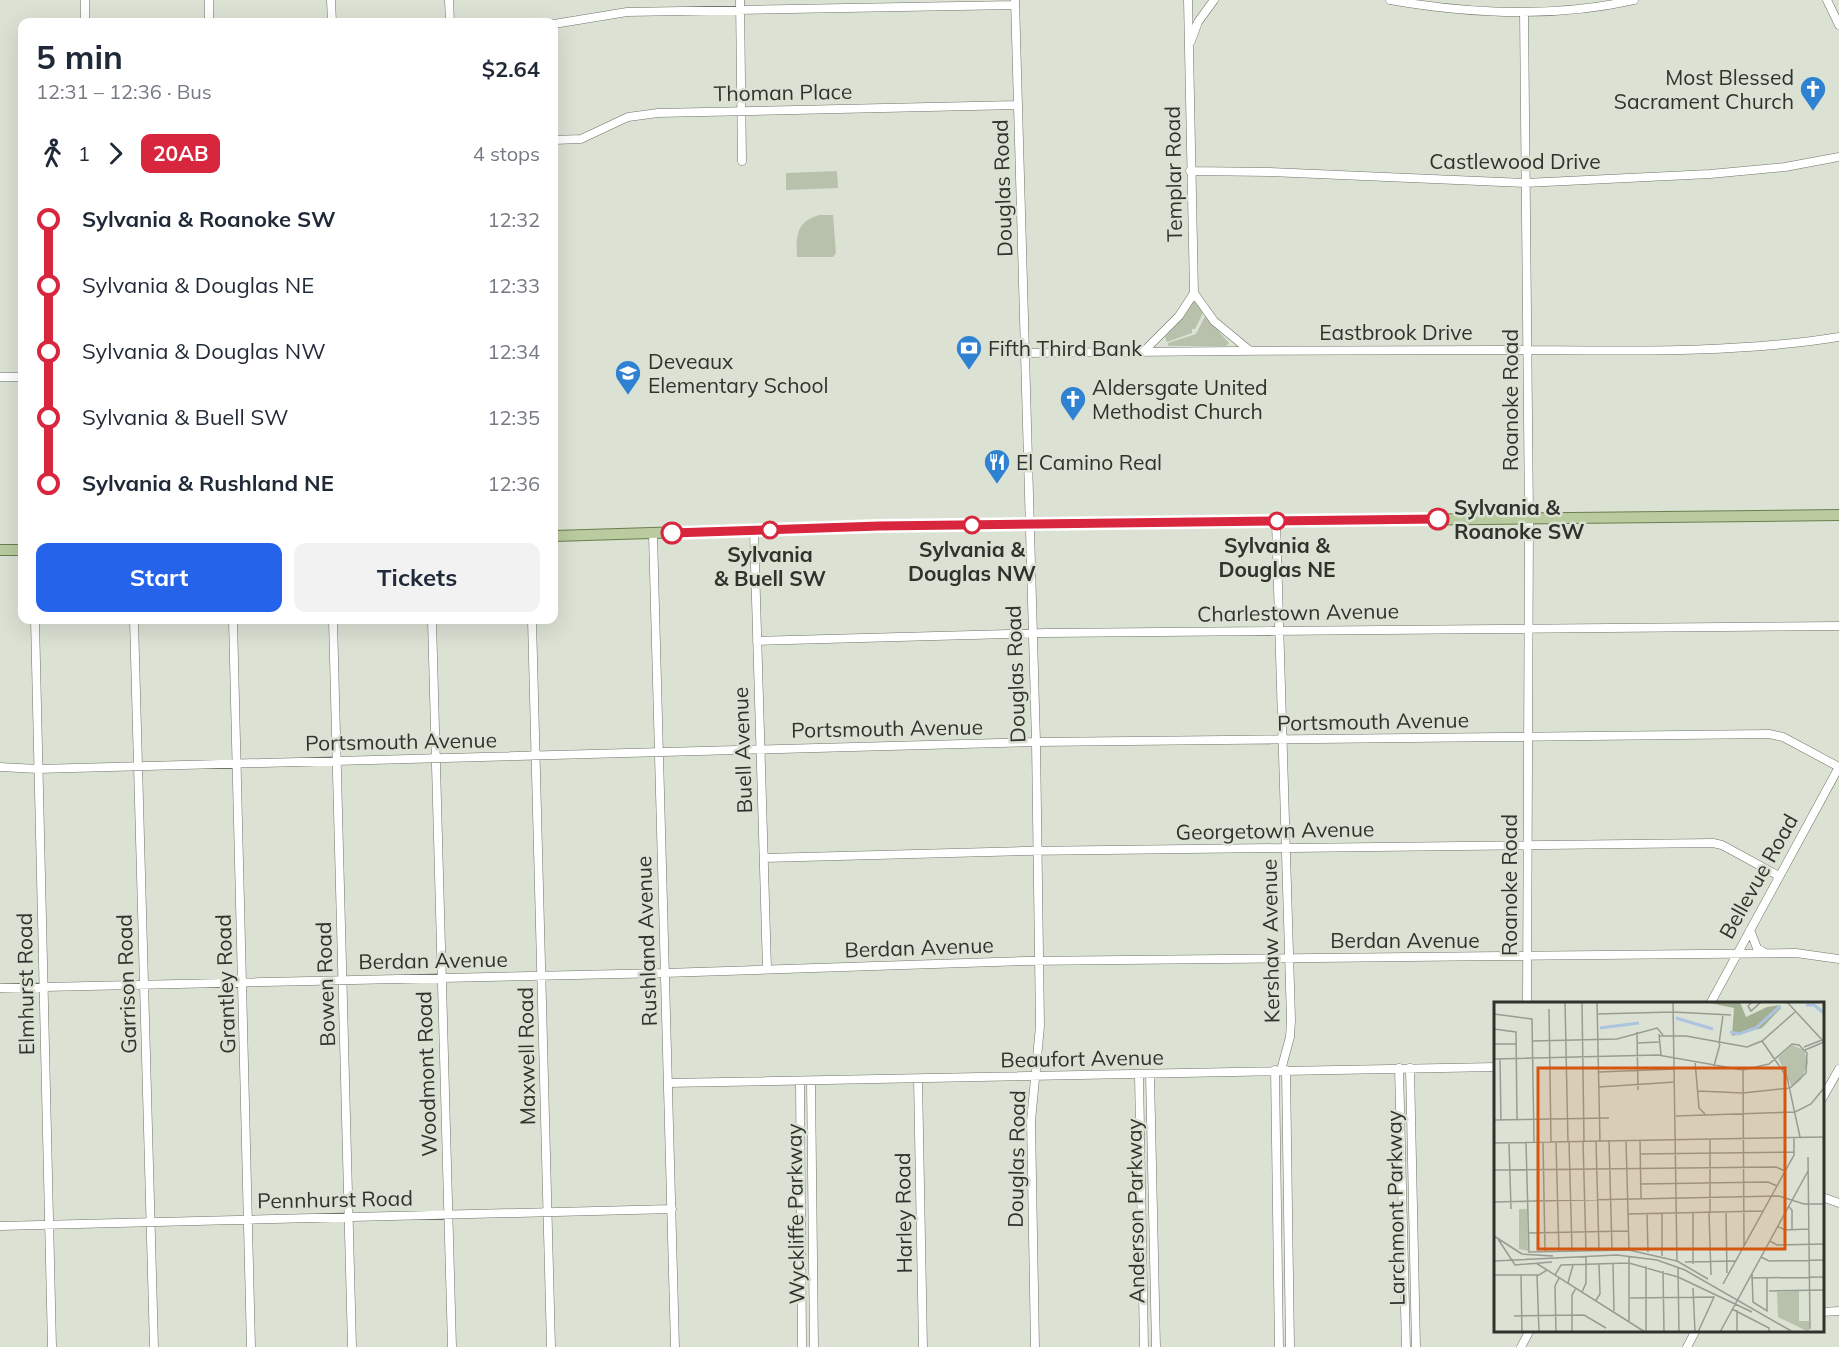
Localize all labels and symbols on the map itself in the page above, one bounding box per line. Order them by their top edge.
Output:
place label: Most Blessed Sacrament Church [1614,64,1794,114]
church icon: Most Blessed Sacrament Church [1798,74,1828,112]
street label: Thoman Place [713,78,853,106]
street label: Templar Road [1159,106,1187,242]
street label: Douglas Road [987,119,1017,257]
street label: Castlewood Drive [1429,148,1601,174]
street label: Eastbrook Drive [1319,319,1473,345]
street label: Roanoke Road [1497,329,1523,471]
bank icon: Fifth Third Bank [954,333,984,371]
place label: Fifth Third Bank [988,335,1142,361]
place label: Deveaux Elementary School [648,348,829,398]
school or university icon: Deveaux Elementary School [613,358,643,396]
place label: Aldersgate United Methodist Church [1092,374,1268,424]
church icon: Aldersgate United Methodist Church [1058,384,1088,422]
restaurant icon: El Camino Real [982,447,1012,485]
place label: El Camino Real [1016,449,1162,475]
place label: Sylvania & Roanoke SW [1454,494,1585,544]
marker: Sylvania & Roanoke SW [1427,508,1449,530]
marker: Sylvania & Douglas NE [1268,512,1286,530]
marker: Sylvania & Douglas NW [963,516,981,534]
marker: Sylvania & Buell SW [761,521,779,539]
unlabelled marker [661,522,683,544]
place label: Sylvania & Douglas NE [1218,532,1336,582]
place label: Sylvania & Douglas NW [908,536,1037,586]
place label: Sylvania & Buell SW [714,541,827,591]
street label: Charlestown Avenue [1197,597,1399,627]
street label: Douglas Road [1000,605,1030,743]
street label: Buell Avenue [727,686,757,814]
street label: Portsmouth Avenue [1277,706,1469,736]
street label: Portsmouth Avenue [791,713,983,743]
street label: Portsmouth Avenue [305,726,497,756]
street label: Bellevue Road [1713,809,1803,943]
street label: Roanoke Road [1496,814,1522,956]
street label: Georgetown Avenue [1175,815,1375,845]
street label: Rushland Avenue [630,855,662,1027]
street label: Kershaw Avenue [1256,859,1284,1023]
street label: Elmhurst Road [11,913,39,1055]
street label: Garrison Road [111,914,141,1054]
street label: Grantley Road [210,914,240,1054]
street label: Bowen Road [310,921,340,1047]
street label: Berdan Avenue [1330,927,1480,953]
street label: Berdan Avenue [844,931,994,963]
street label: Berdan Avenue [358,946,508,974]
street label: Maxwell Road [512,987,540,1125]
street label: Woodmont Road [410,991,442,1157]
inset map [1494,1002,1824,1332]
street label: Beaufort Avenue [1000,1044,1164,1072]
street label: Douglas Road [1002,1090,1030,1228]
street label: Larchmont Parkway [1380,1110,1410,1306]
street label: Anderson Parkway [1120,1118,1150,1304]
street label: Wyckliffe Parkway [780,1123,810,1305]
street label: Harley Road [889,1152,917,1274]
street label: Pennhurst Road [257,1185,413,1213]

